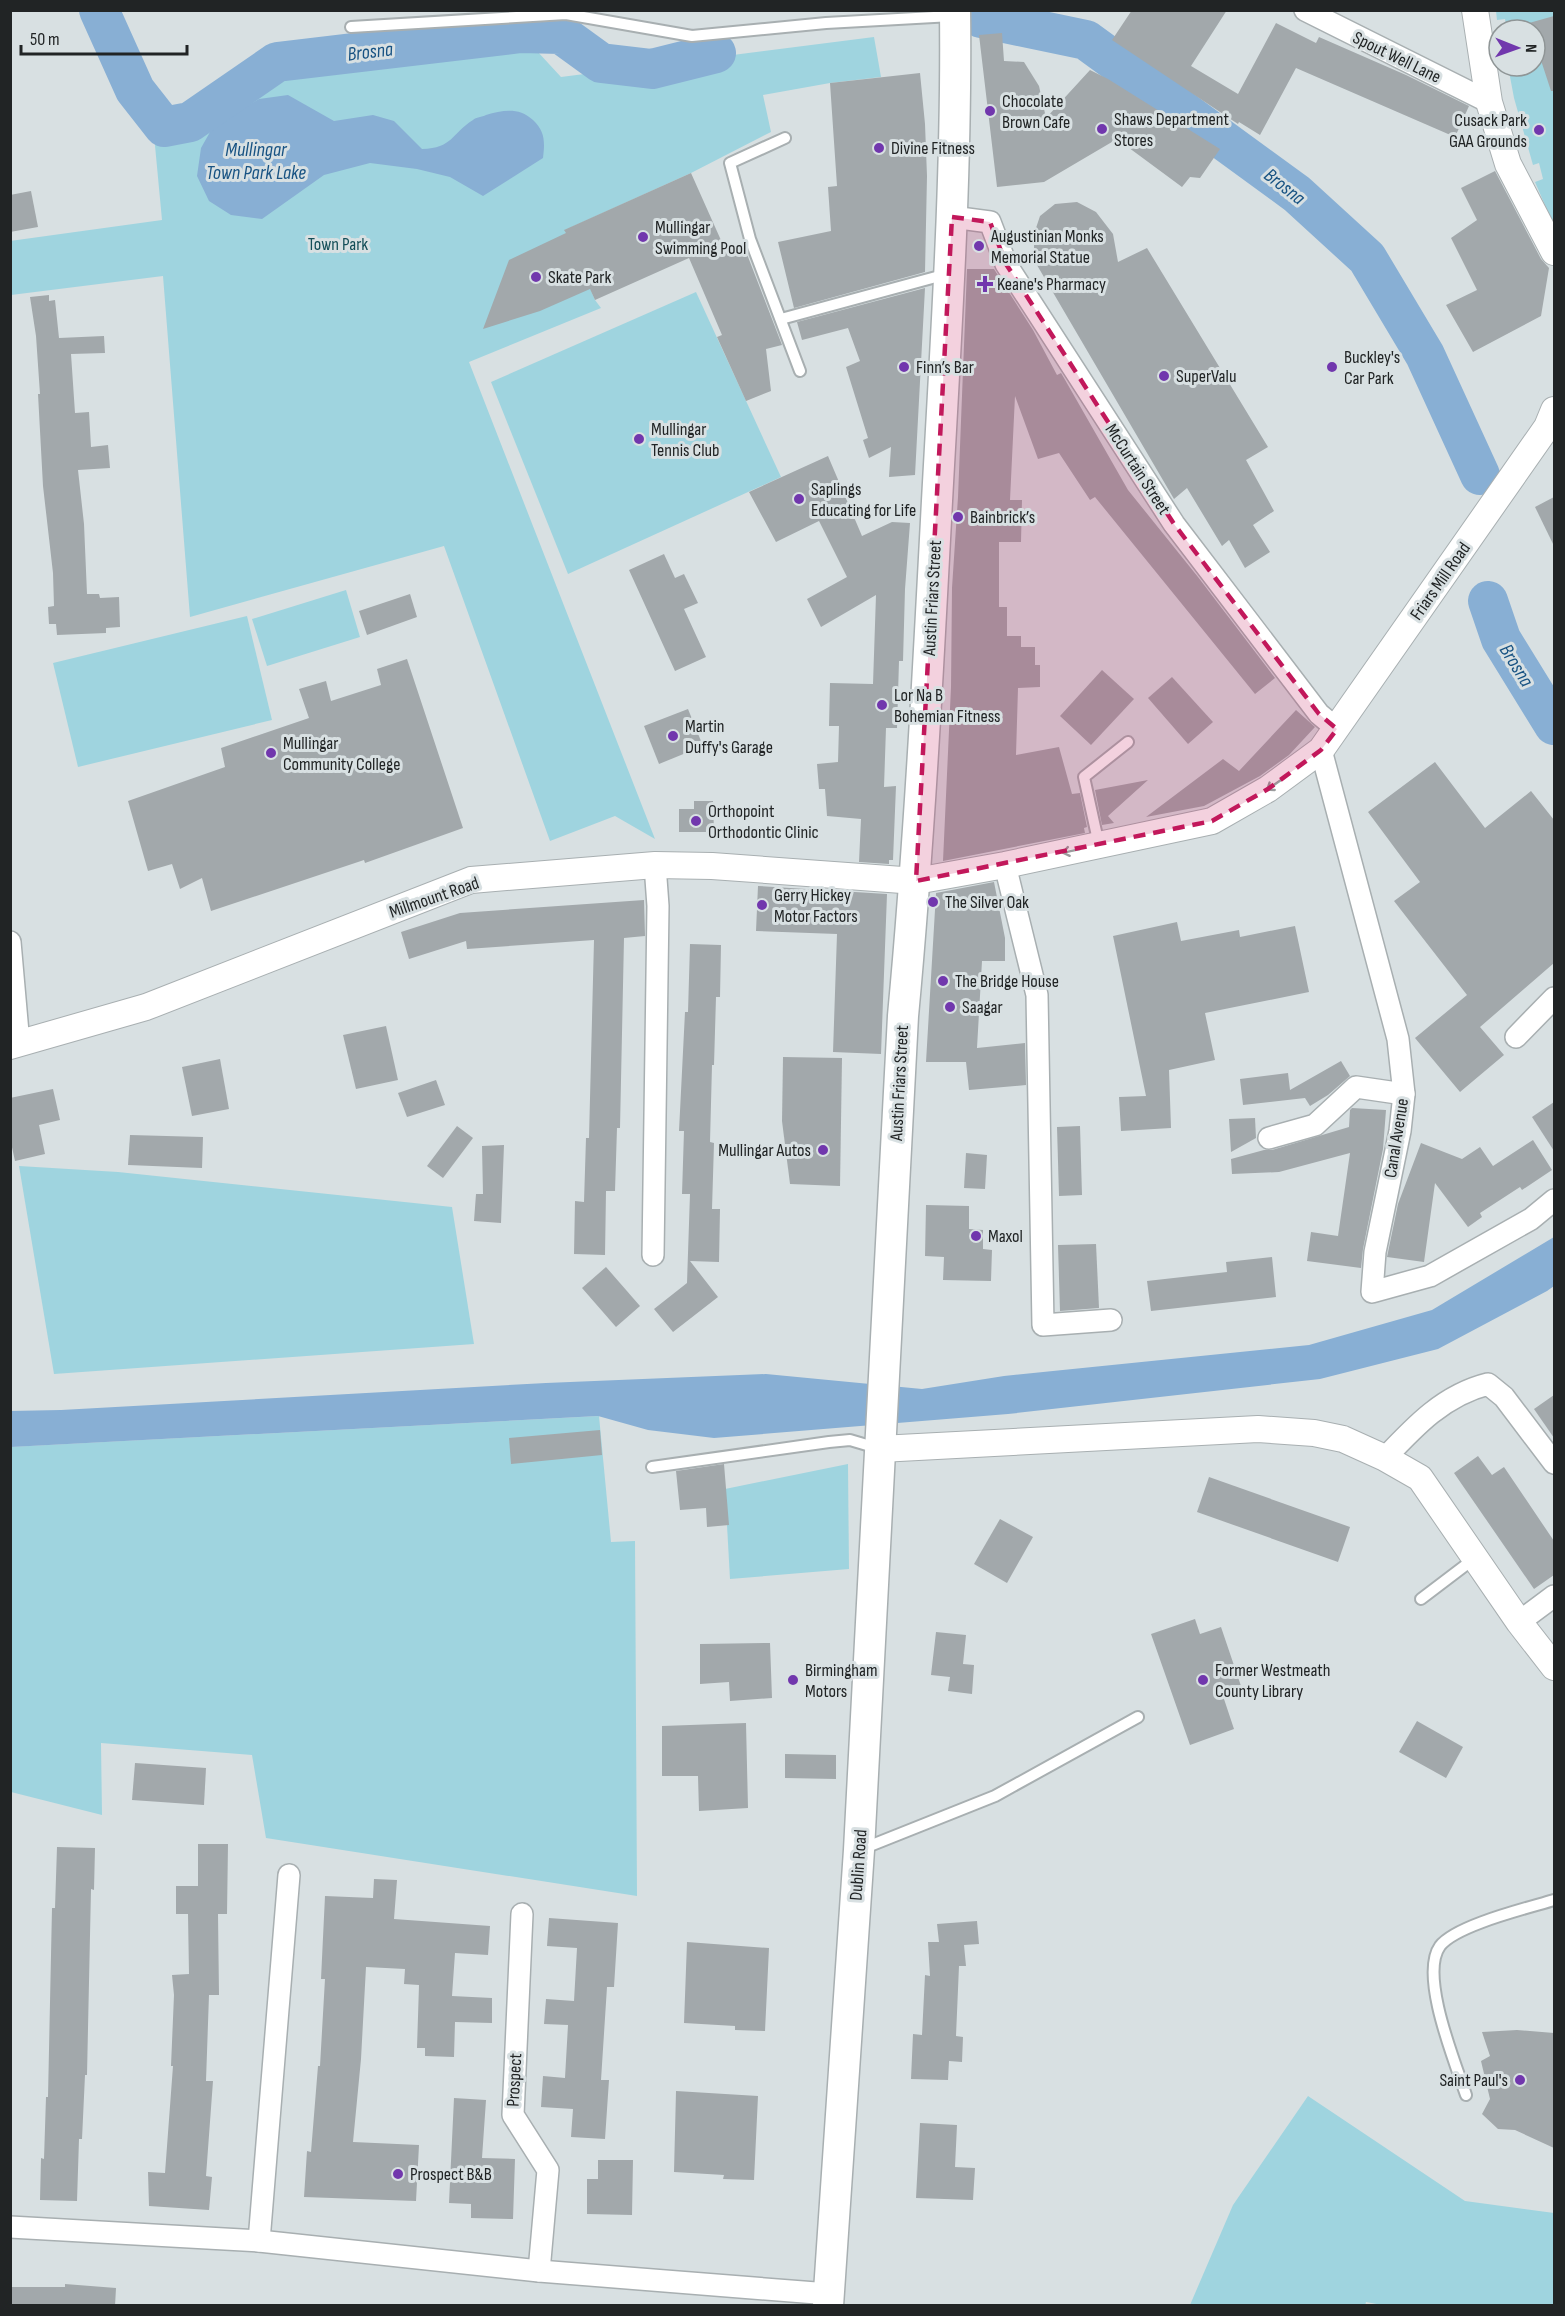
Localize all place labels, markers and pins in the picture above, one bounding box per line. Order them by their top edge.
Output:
place label: Chocolate Brown Cafe [1002,91,1070,133]
marker: Chocolate Brown Cafe [983,104,997,118]
place label: Shaws Department Stores [1114,109,1230,151]
place label: Cusack Park GAA Grounds [1449,110,1527,152]
marker: Shaws Department Stores [1095,122,1109,136]
marker: Cusack Park GAA Grounds [1532,123,1546,137]
place label: Divine Fitness [891,138,975,159]
marker: Divine Fitness [872,141,886,155]
place label: Mullingar Swimming Pool [655,217,746,259]
place label: Augustinian Monks Memorial Statue [990,226,1104,268]
marker: Mullingar Swimming Pool [636,230,650,244]
marker: Augustinian Monks Memorial Statue [972,239,986,253]
place label: Skate Park [548,267,611,288]
marker: Skate Park [529,270,543,284]
place label: Keane's Pharmacy [997,274,1106,295]
marker: Keane's Pharmacy [978,277,992,291]
place label: Buckley's Car Park [1344,347,1400,389]
place label: Finn’s Bar [916,357,974,378]
marker: Finn’s Bar [897,360,911,374]
marker: Buckley's Car Park [1325,360,1339,374]
place label: SuperValu [1176,366,1236,387]
marker: SuperValu [1157,369,1171,383]
place label: Mullingar Tennis Club [651,419,720,461]
marker: Mullingar Tennis Club [632,432,646,446]
place label: Saplings Educating for Life [811,479,916,521]
marker: Saplings Educating for Life [792,492,806,506]
place label: Bainbrick’s [970,507,1035,528]
marker: Bainbrick’s [951,510,965,524]
place label: Lor Na B Bohemian Fitness [894,685,1000,727]
marker: Lor Na B Bohemian Fitness [875,698,889,712]
place label: Martin Duffy's Garage [685,716,773,758]
marker: Martin Duffy's Garage [666,729,680,743]
place label: Mullingar Community College [283,733,400,775]
marker: Mullingar Community College [264,746,278,760]
place label: Orthopoint Orthodontic Clinic [708,801,819,843]
marker: Orthopoint Orthodontic Clinic [689,814,703,828]
place label: Gerry Hickey Motor Factors [774,885,858,927]
place label: The Silver Oak [945,892,1029,913]
marker: The Silver Oak [926,895,940,909]
marker: Gerry Hickey Motor Factors [755,898,769,912]
place label: The Bridge House [955,971,1059,992]
marker: The Bridge House [936,974,950,988]
place label: Saagar [962,997,1003,1018]
marker: Saagar [943,1000,957,1014]
place label: Mullingar Autos [718,1140,811,1161]
marker: Mullingar Autos [816,1143,830,1157]
place label: Maxol [988,1226,1023,1247]
marker: Maxol [969,1229,983,1243]
place label: Birmingham Motors [805,1660,878,1702]
place label: Former Westmeath County Library [1215,1660,1331,1702]
marker: Birmingham Motors [786,1673,800,1687]
marker: Former Westmeath County Library [1196,1673,1210,1687]
place label: Saint Paul's [1439,2070,1508,2091]
marker: Saint Paul's [1513,2073,1527,2087]
place label: Prospect B&B [410,2164,492,2185]
marker: Prospect B&B [391,2167,405,2181]

